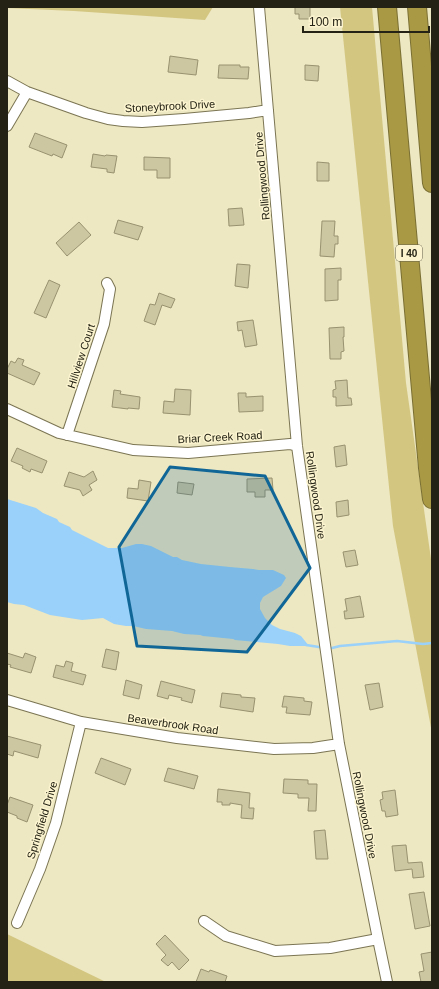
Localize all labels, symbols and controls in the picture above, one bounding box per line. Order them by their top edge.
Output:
scale bar [303,8,429,34]
text: 100 m [309,15,342,29]
street label: Stoneybrook Drive [124,98,216,114]
street label: Rollingwood Drive [252,131,272,221]
road number: I 40 [396,245,422,261]
street label: Hillview Court [65,322,97,390]
street label: Briar Creek Road [177,429,263,445]
street label: Rollingwood Drive [304,450,328,540]
street label: Beaverbrook Road [127,712,219,736]
street label: Rollingwood Drive [351,770,379,860]
street label: Springfield Drive [24,780,60,860]

